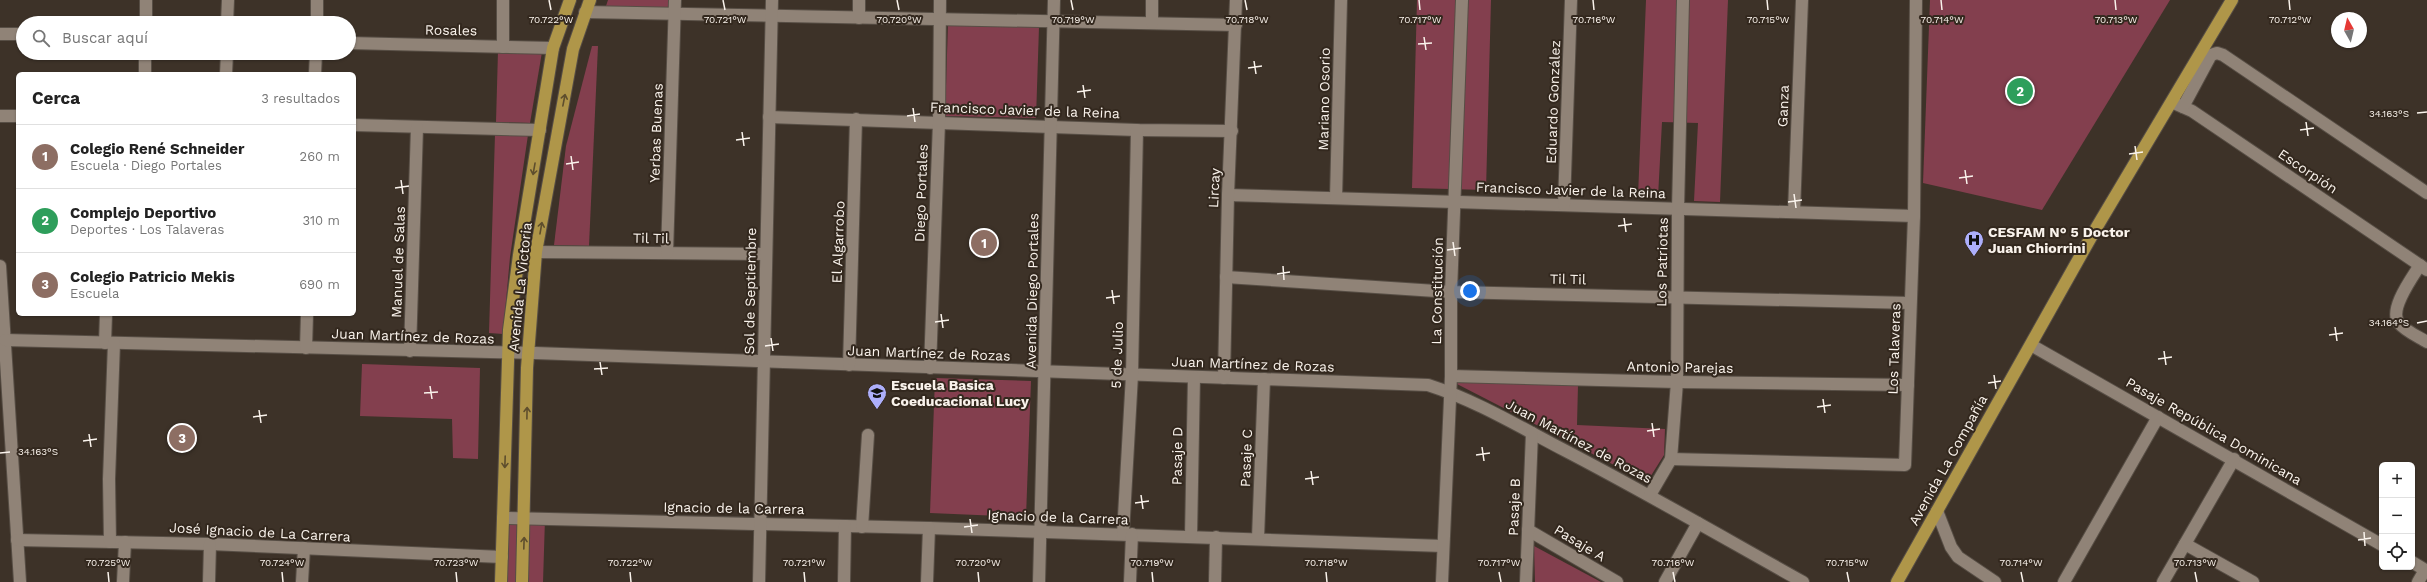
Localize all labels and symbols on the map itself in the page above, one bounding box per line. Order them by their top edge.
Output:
north arrow [2331,12,2367,48]
text: 70.722°W [529,14,574,25]
text: 70.721°W [704,14,747,25]
text: 70.720°W [876,14,922,25]
text: 70.719°W [1051,14,1095,25]
text: 70.718°W [1225,14,1269,25]
text: 70.717°W [1399,14,1442,25]
text: 70.716°W [1573,14,1616,25]
text: 70.715°W [1747,14,1790,25]
text: 70.714°W [1920,14,1964,25]
text: 70.713°W [2095,14,2138,25]
text: 70.712°W [2269,14,2312,25]
street label: Rosales [425,22,477,38]
street label: Eduardo González [1543,40,1563,164]
street label: Mariano Osorio [1315,47,1333,151]
pin: 2 [2007,76,2033,106]
street label: Yerbas Buenas [646,83,666,183]
street label: Ganza [1774,85,1792,127]
one-way arrow [560,94,568,107]
street label: Francisco Javier de la Reina [930,99,1120,121]
text: 34.163°S [2369,108,2409,119]
street label: Diego Portales [911,144,931,242]
street label: Escorpión [2275,145,2341,197]
one-way arrow [530,162,538,175]
street label: Lircay [1205,167,1223,208]
street label: Francisco Javier de la Reina [1476,179,1666,201]
street label: El Algarrobo [829,200,847,284]
street label: Manuel de Salas [388,206,408,318]
street label: Avenida Diego Portales [1023,213,1041,369]
street label: Los Patriotas [1653,217,1671,307]
street label: Avenida La Victoria [505,221,535,353]
one-way arrow [537,222,545,235]
place label: CESFAM N° 5 Doctor Juan Chiorrini [1988,224,2130,256]
street label: Sol de Septiembre [741,228,759,354]
pin: 1 [971,228,997,258]
hospital icon: CESFAM N° 5 Doctor Juan Chiorrini [1963,229,1985,257]
street label: Til Til [633,230,670,246]
street label: La Constitución [1428,237,1446,345]
street label: Til Til [1550,271,1587,287]
your location [1460,281,1480,301]
street label: Los Talaveras [1884,303,1904,395]
text: 34.164°S [2369,317,2409,328]
street label: 5 de Julio [1108,321,1126,389]
street label: Juan Martínez de Rozas [331,325,495,347]
street label: Juan Martínez de Rozas [847,342,1011,364]
street label: Juan Martínez de Rozas [1171,353,1335,375]
street label: Antonio Parejas [1627,358,1733,376]
street label: Pasaje República Dominicana [2123,374,2305,488]
place label: Escuela Basica Coeducacional Lucy [891,377,1029,409]
school or university icon: Escuela Basica Coeducacional Lucy [866,382,888,410]
street label: Avenida La Compañía [1905,392,1991,528]
street label: Juan Martínez de Rozas [1503,396,1655,486]
one-way arrow [523,407,530,420]
pin: 3 [169,423,195,453]
street label: Pasaje D [1168,427,1186,485]
street label: Pasaje C [1237,429,1255,487]
text: 34.163°S [18,446,58,457]
one-way arrow [502,455,509,468]
street label: Pasaje B [1505,478,1523,536]
street label: Ignacio de la Carrera [663,499,805,517]
street label: Ignacio de la Carrera [987,507,1129,527]
street label: José Ignacio de La Carrera [169,519,351,545]
street label: Pasaje A [1551,521,1609,565]
one-way arrow [520,537,527,550]
text: 70.725°W [86,557,131,568]
text: 70.724°W [260,557,305,568]
text: 70.723°W [434,557,479,568]
text: 70.722°W [608,557,653,568]
text: 70.721°W [783,557,826,568]
text: 70.720°W [955,557,1001,568]
text: 70.719°W [1130,557,1174,568]
text: 70.718°W [1304,557,1348,568]
text: 70.717°W [1478,557,1521,568]
text: 70.716°W [1652,557,1695,568]
text: 70.715°W [1826,557,1869,568]
text: 70.714°W [1999,557,2043,568]
text: 70.713°W [2174,557,2217,568]

